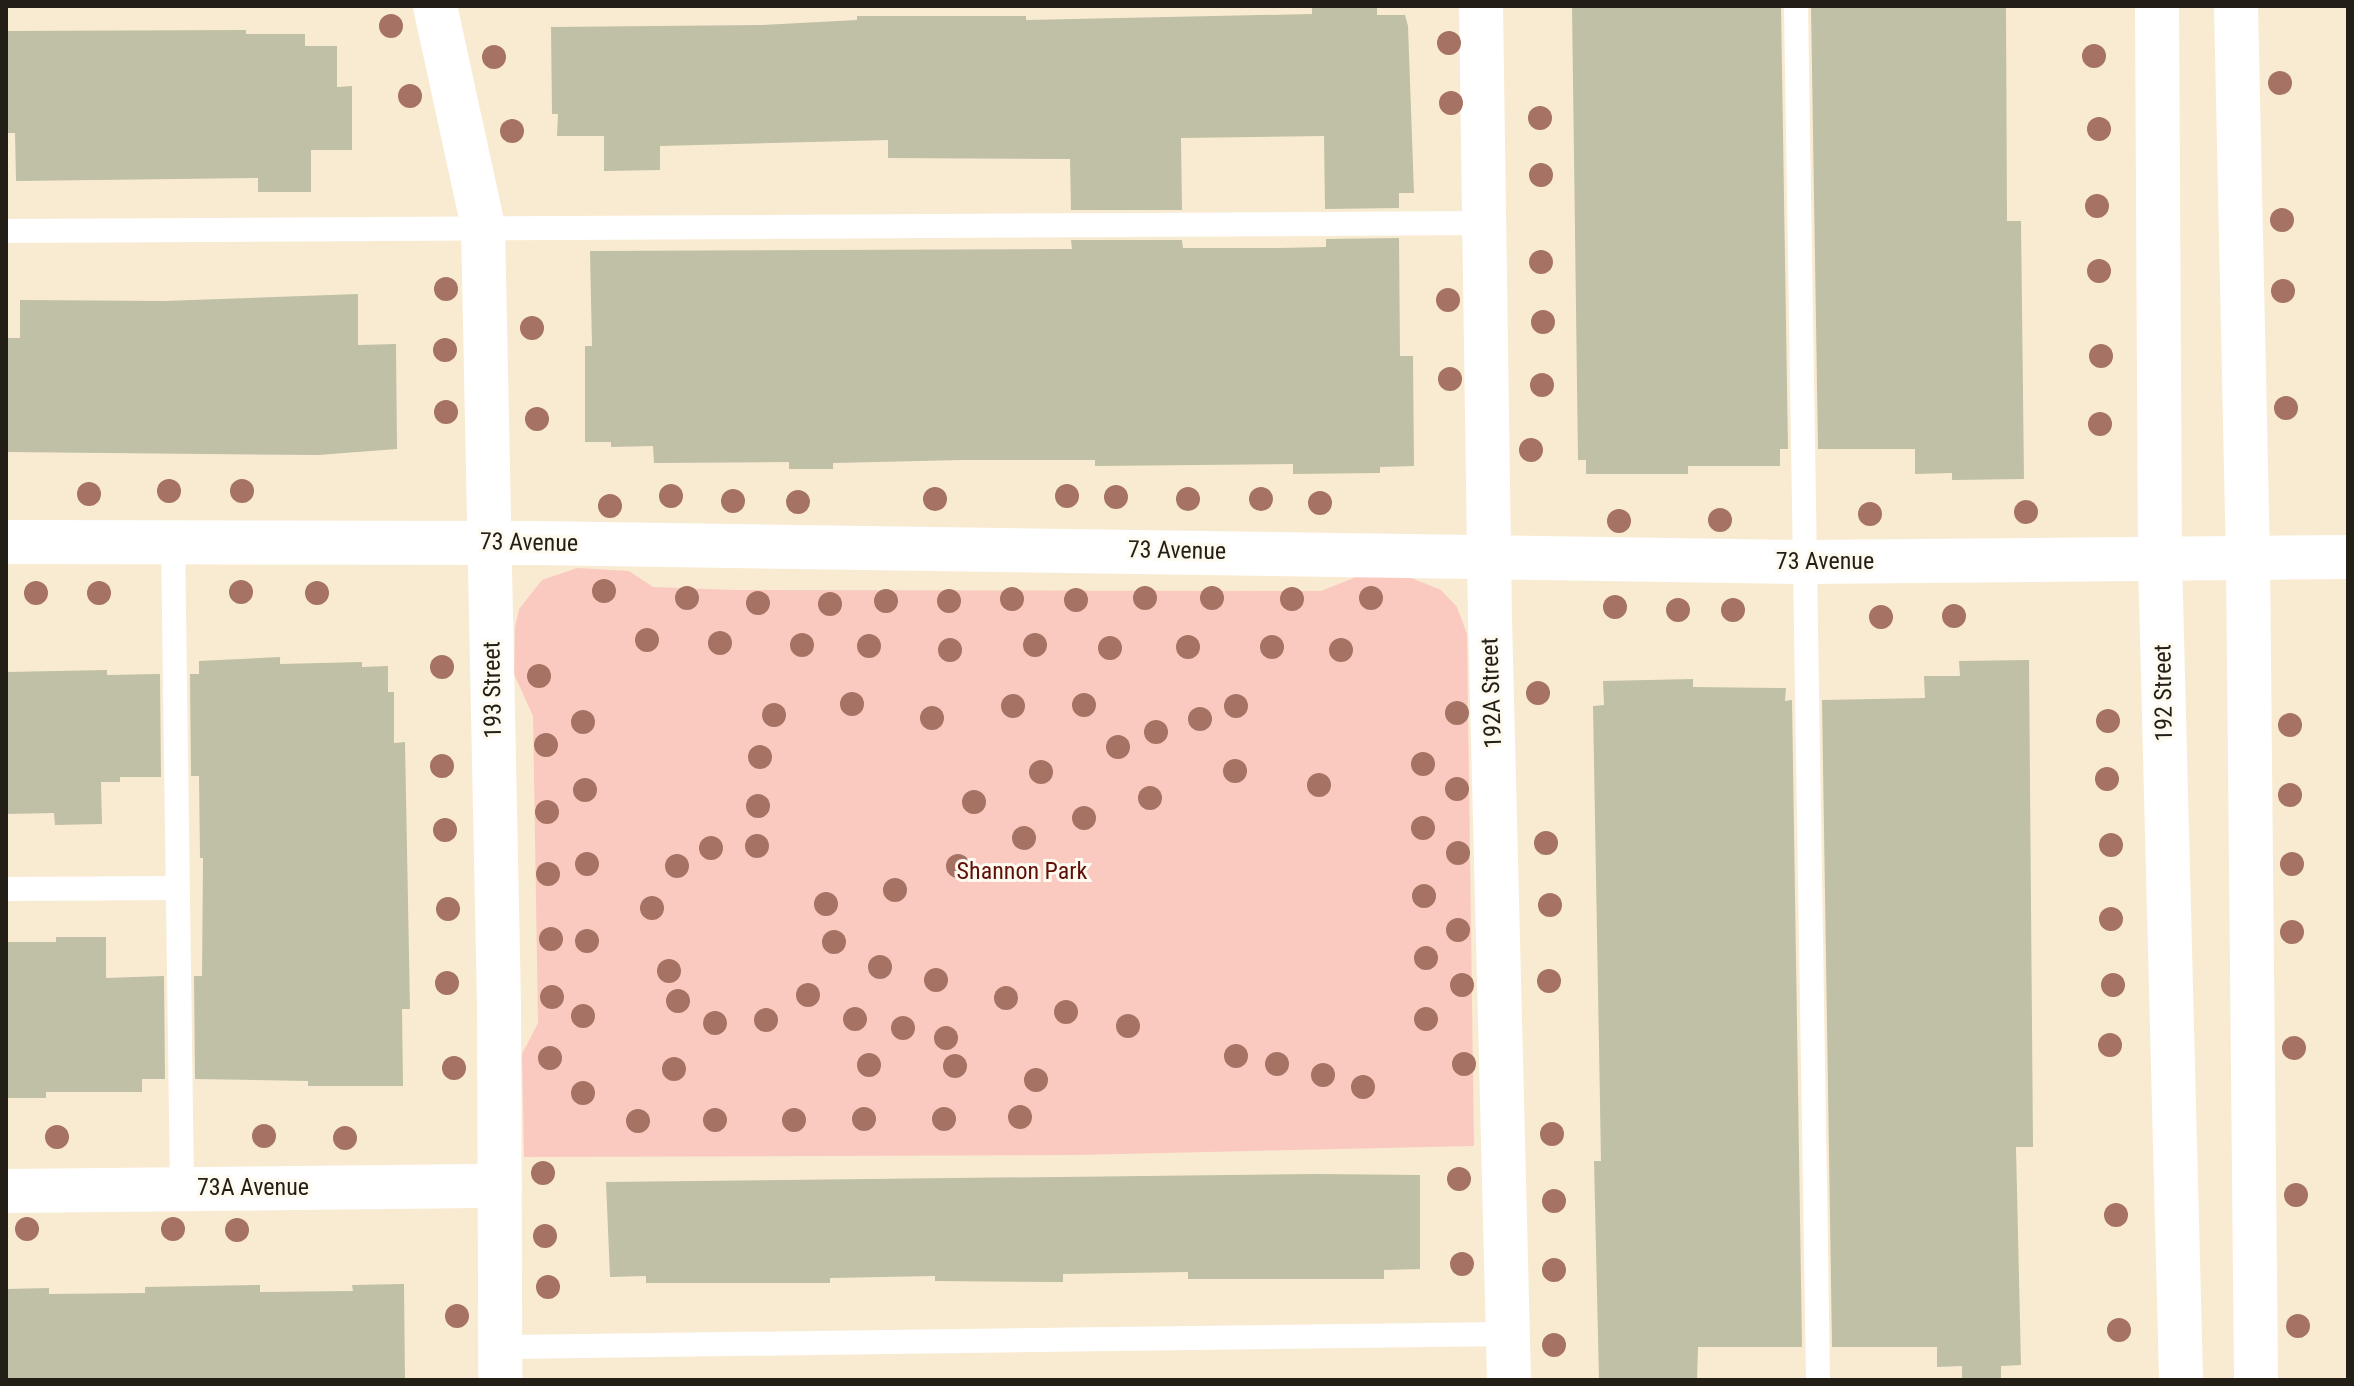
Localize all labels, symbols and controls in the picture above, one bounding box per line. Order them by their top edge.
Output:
street label: 73 Avenue [480,528,578,558]
street label: 73 Avenue [1128,536,1226,566]
street label: 73 Avenue [1776,548,1874,576]
street label: 192A Street [1476,637,1508,749]
street label: 193 Street [478,641,508,739]
street label: 192 Street [2149,644,2179,742]
park label: Shannon Park [957,858,1087,886]
street label: 73A Avenue [197,1174,309,1202]

